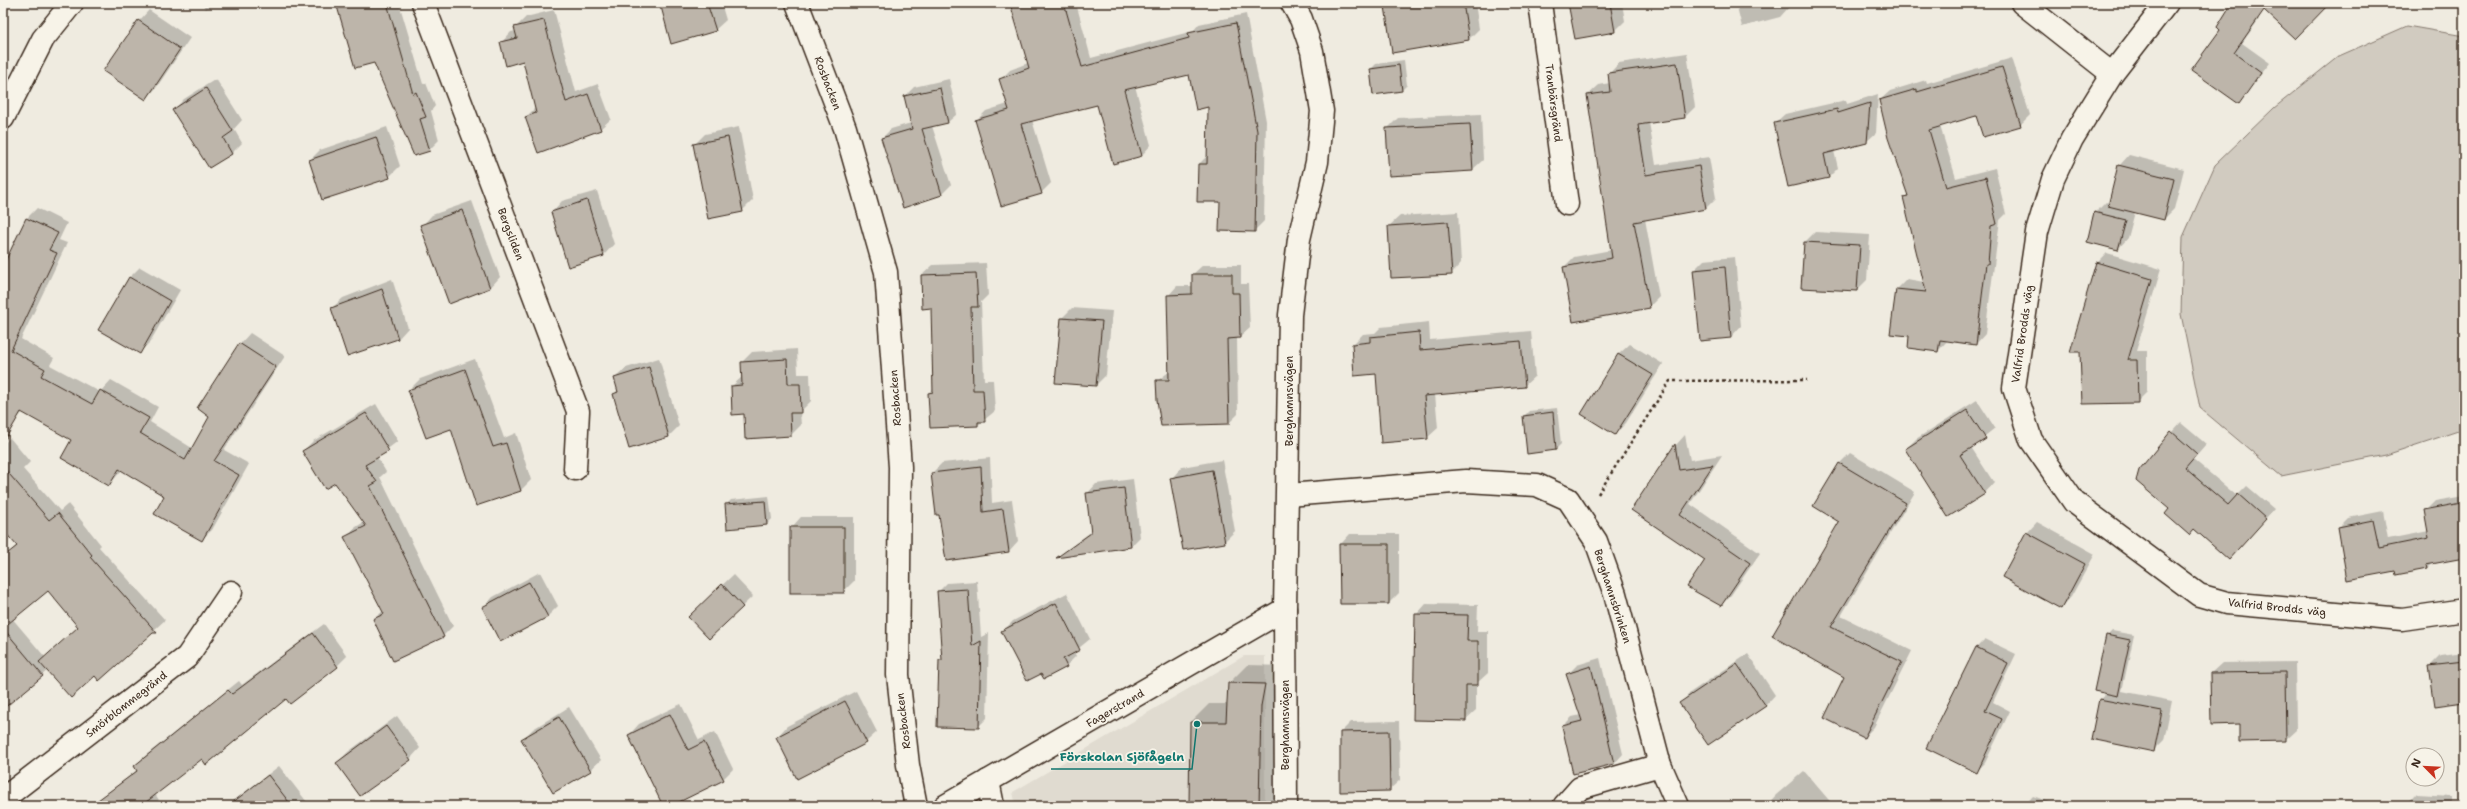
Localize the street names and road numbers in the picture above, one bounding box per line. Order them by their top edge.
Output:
street label: Rosbacken [810,54,845,112]
street label: Tranbärsgränd [1541,63,1566,143]
street label: Bergsliden [494,206,527,263]
street label: Valfrid Brodds väg [2008,284,2037,384]
street label: Berghamnsvägen [1282,355,1297,446]
street label: Rosbacken [886,369,905,427]
street label: Berghamnsbrinken [1590,547,1635,646]
street label: Valfrid Brodds väg [2227,595,2327,620]
street label: Smörblommegränd [82,668,170,741]
street label: Berghamnsvägen [1278,679,1293,770]
street label: Fagerstrand [1084,686,1147,731]
street label: Rosbacken [893,692,914,750]

